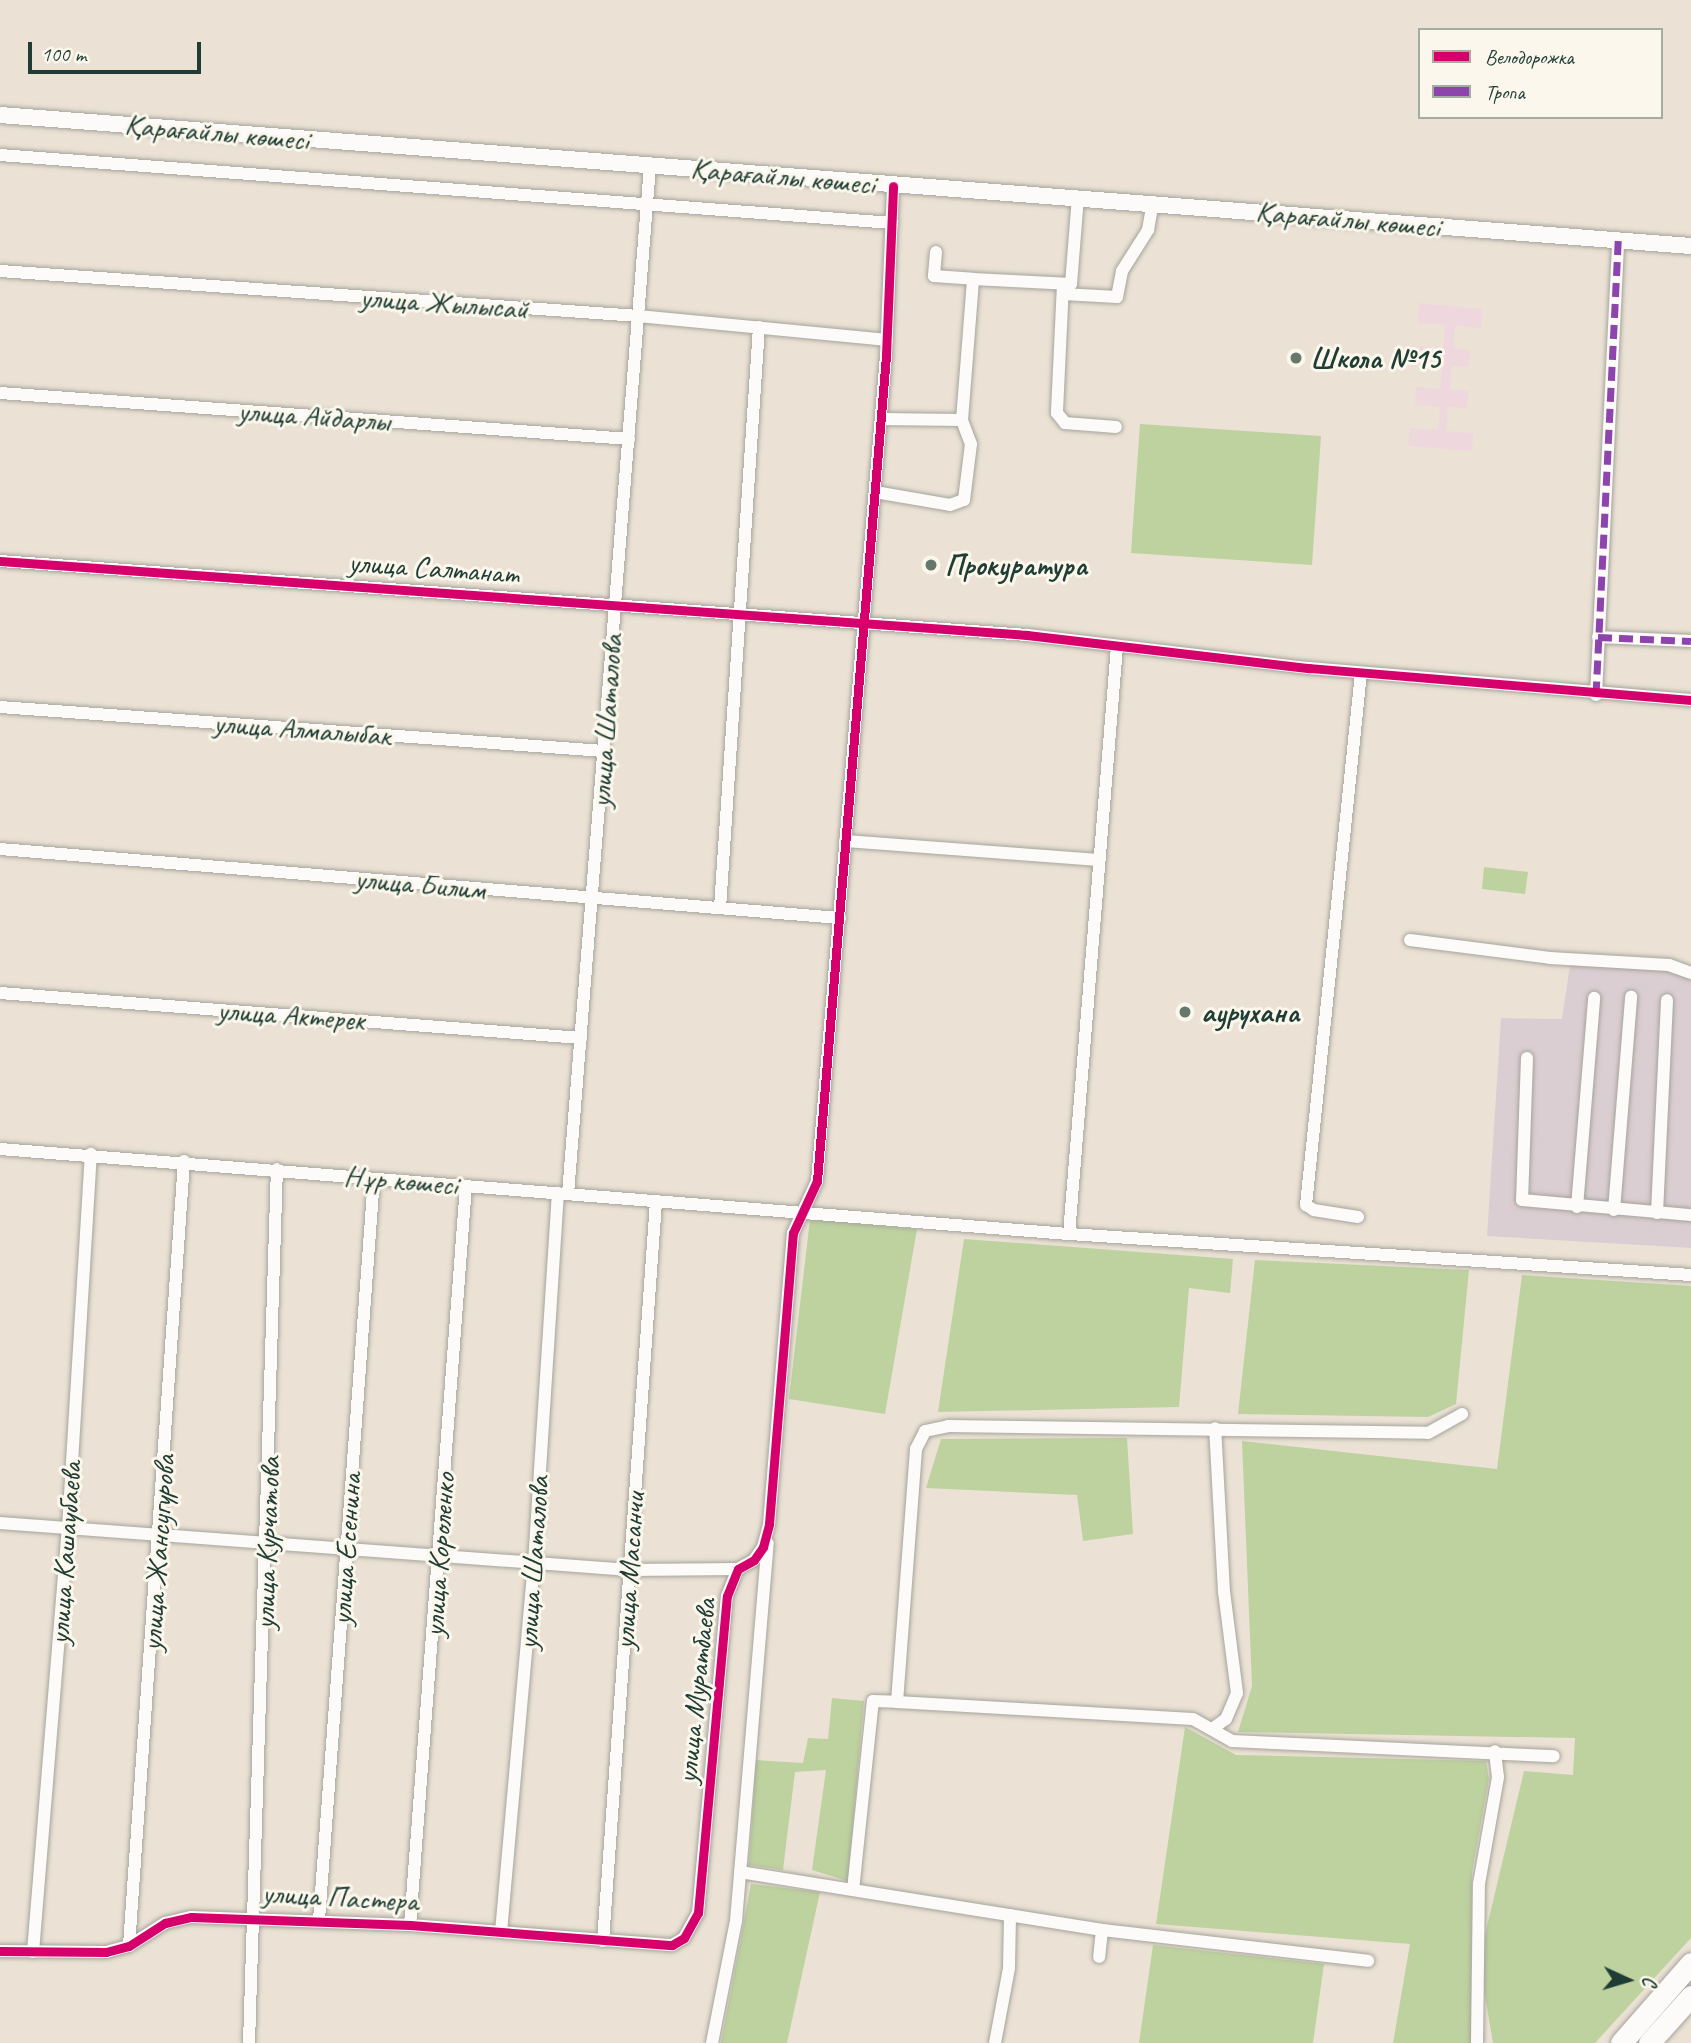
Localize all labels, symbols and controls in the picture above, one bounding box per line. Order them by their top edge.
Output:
scale bar [32,28,205,72]
legend [1418,28,1663,119]
text: 100 m [41,41,86,67]
text: Велодорожка [1485,44,1574,70]
text: Тропа [1485,79,1525,105]
street label: Қарағайлы көшесі [123,106,311,158]
street label: Қарағайлы көшесі [689,150,877,202]
street label: Қарағайлы көшесі [1254,193,1442,245]
street label: улица Жылысай [359,279,529,327]
place label: Школа №15 [1310,340,1440,376]
marker: Школа №15 [1288,350,1304,366]
street label: улица Айдарлы [237,393,391,439]
street label: улица Салтанат [346,544,522,592]
place label: Прокуратура [945,547,1087,583]
marker: Прокуратура [923,557,939,573]
street label: улица Шаталова [582,634,630,808]
street label: улица Алмалыбак [211,705,393,753]
street label: улица Билим [352,860,488,908]
street label: улица Актерек [214,992,368,1038]
place label: аурухана [1201,994,1299,1030]
marker: аурухана [1175,1002,1195,1022]
street label: Нұр көшесі [343,1157,459,1203]
street label: улица Жансугурова [133,1454,183,1652]
street label: улица Курчатова [246,1456,288,1630]
street label: улица Кашаубаева [41,1460,89,1646]
street label: улица Есенина [323,1472,369,1626]
street label: улица Короленко [415,1472,463,1638]
street label: улица Шаталова [509,1476,557,1650]
street label: улица Масанчи [606,1493,652,1649]
street label: улица Муратбаева [668,1595,724,1787]
street label: улица Пастера [260,1875,420,1919]
north arrow [1593,1945,1663,2015]
text: С [1637,1976,1661,1987]

